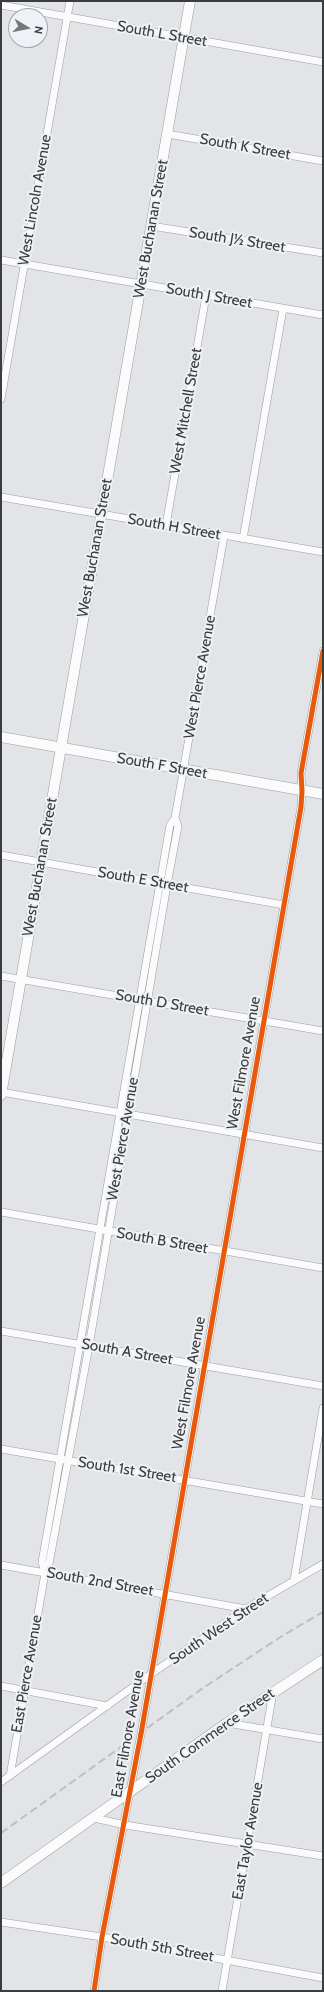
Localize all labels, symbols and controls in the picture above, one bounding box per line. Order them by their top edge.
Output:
north arrow [8,8,48,48]
street label: South L Street [116,17,208,51]
text: N [31,25,46,35]
street label: South K Street [198,130,292,164]
street label: West Lincoln Avenue [15,133,55,267]
street label: West Buchanan Street [130,158,172,300]
street label: South J½ Street [188,223,286,257]
street label: South J Street [165,280,253,312]
street label: West Mitchell Street [166,347,206,475]
street label: West Buchanan Street [74,477,116,619]
street label: South H Street [126,510,222,544]
street label: West Pierce Avenue [180,614,220,740]
street label: South F Street [116,749,208,783]
street label: West Buchanan Street [19,796,61,938]
street label: South E Street [96,863,190,897]
street label: South D Street [114,986,210,1020]
street label: West Filmore Avenue [223,995,265,1131]
street label: West Pierce Avenue [103,1076,143,1202]
street label: South B Street [115,1224,209,1258]
street label: West Filmore Avenue [168,1315,210,1451]
street label: South A Street [80,1335,174,1369]
street label: South 1st Street [76,1453,178,1487]
street label: South 2nd Street [45,1564,155,1600]
street label: South West Street [166,1589,272,1669]
street label: East Pierce Avenue [8,1614,46,1734]
street label: East Filmore Avenue [108,1669,148,1799]
street label: South Commerce Street [142,1685,278,1787]
street label: East Taylor Avenue [229,1781,267,1901]
street label: South 5th Street [109,1930,215,1966]

